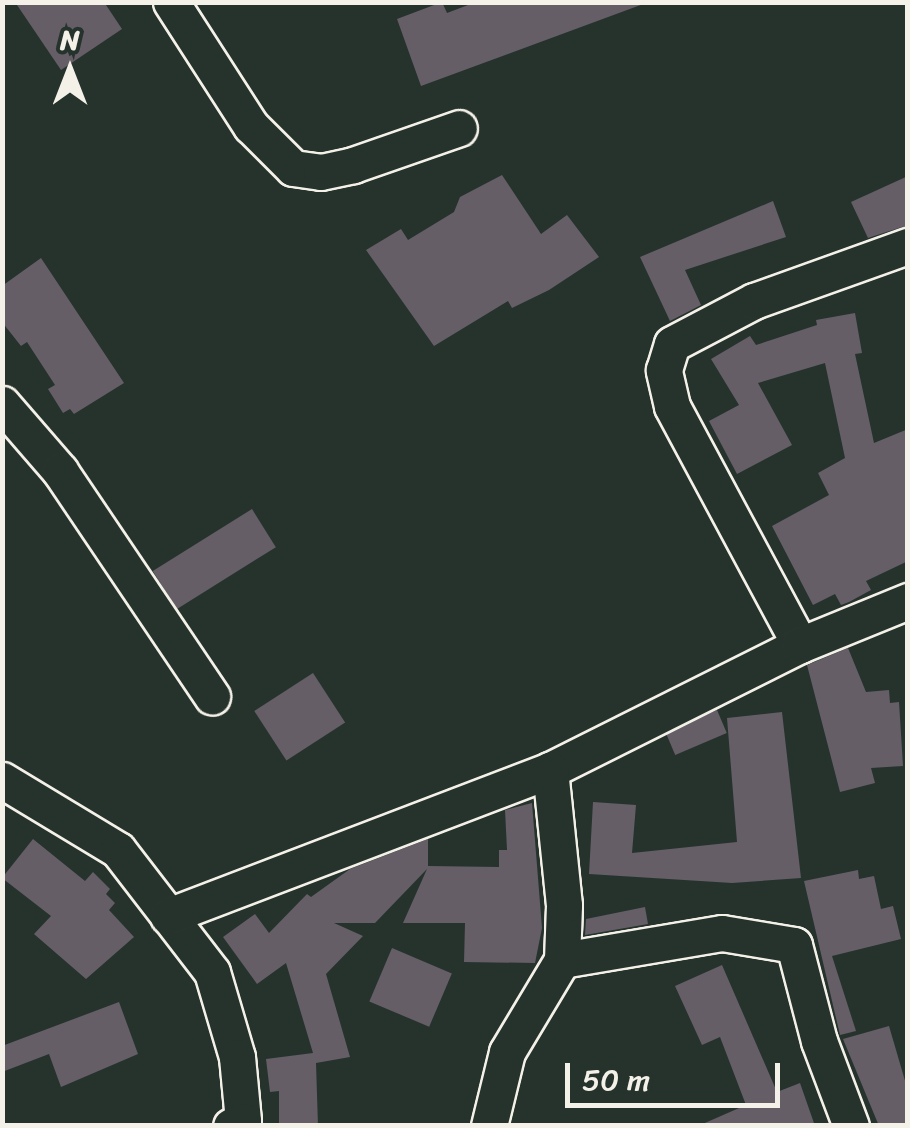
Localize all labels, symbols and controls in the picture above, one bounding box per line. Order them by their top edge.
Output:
text: N [60,15,80,64]
north arrow [20,20,120,120]
scale bar [570,1043,785,1105]
text: 50 m [582,1053,650,1107]

